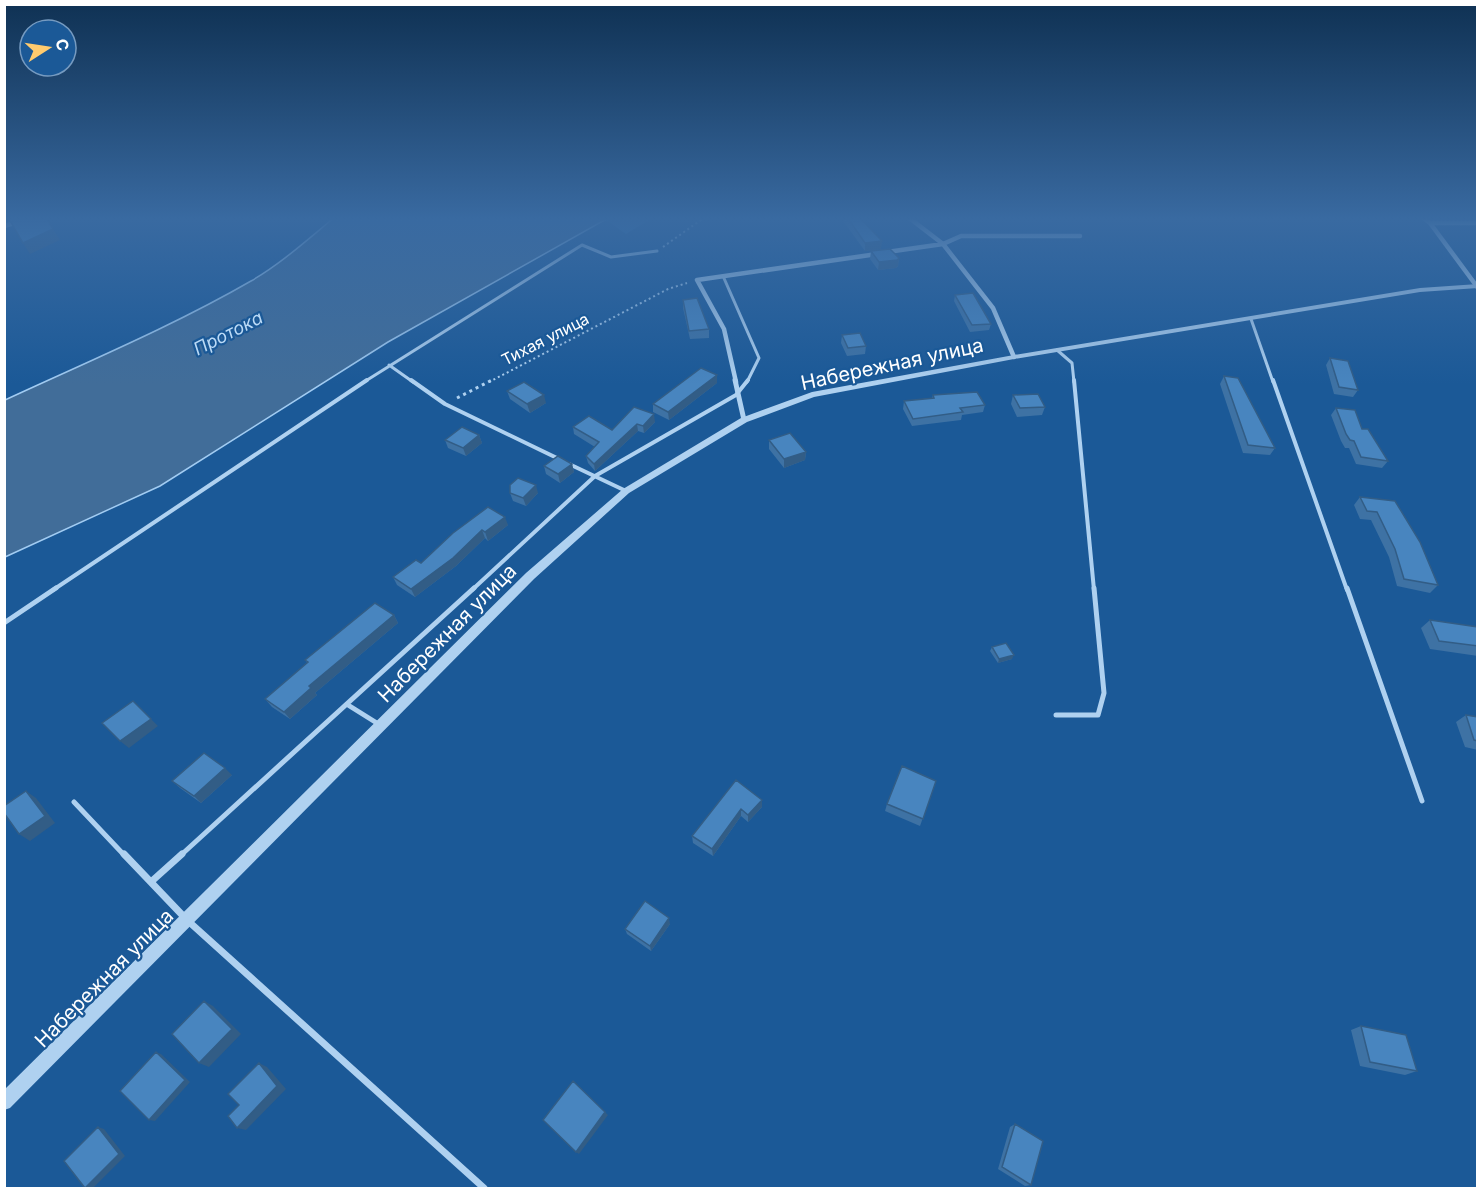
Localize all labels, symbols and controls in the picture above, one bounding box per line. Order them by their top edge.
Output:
north arrow [18,18,78,78]
text: С [52,37,74,53]
water label: Протока [190,307,266,359]
street label: Тихая улица [498,308,592,370]
street label: Набережная улица [799,333,985,395]
street label: Набережная улица [373,559,521,707]
street label: Набережная улица [30,904,178,1052]

